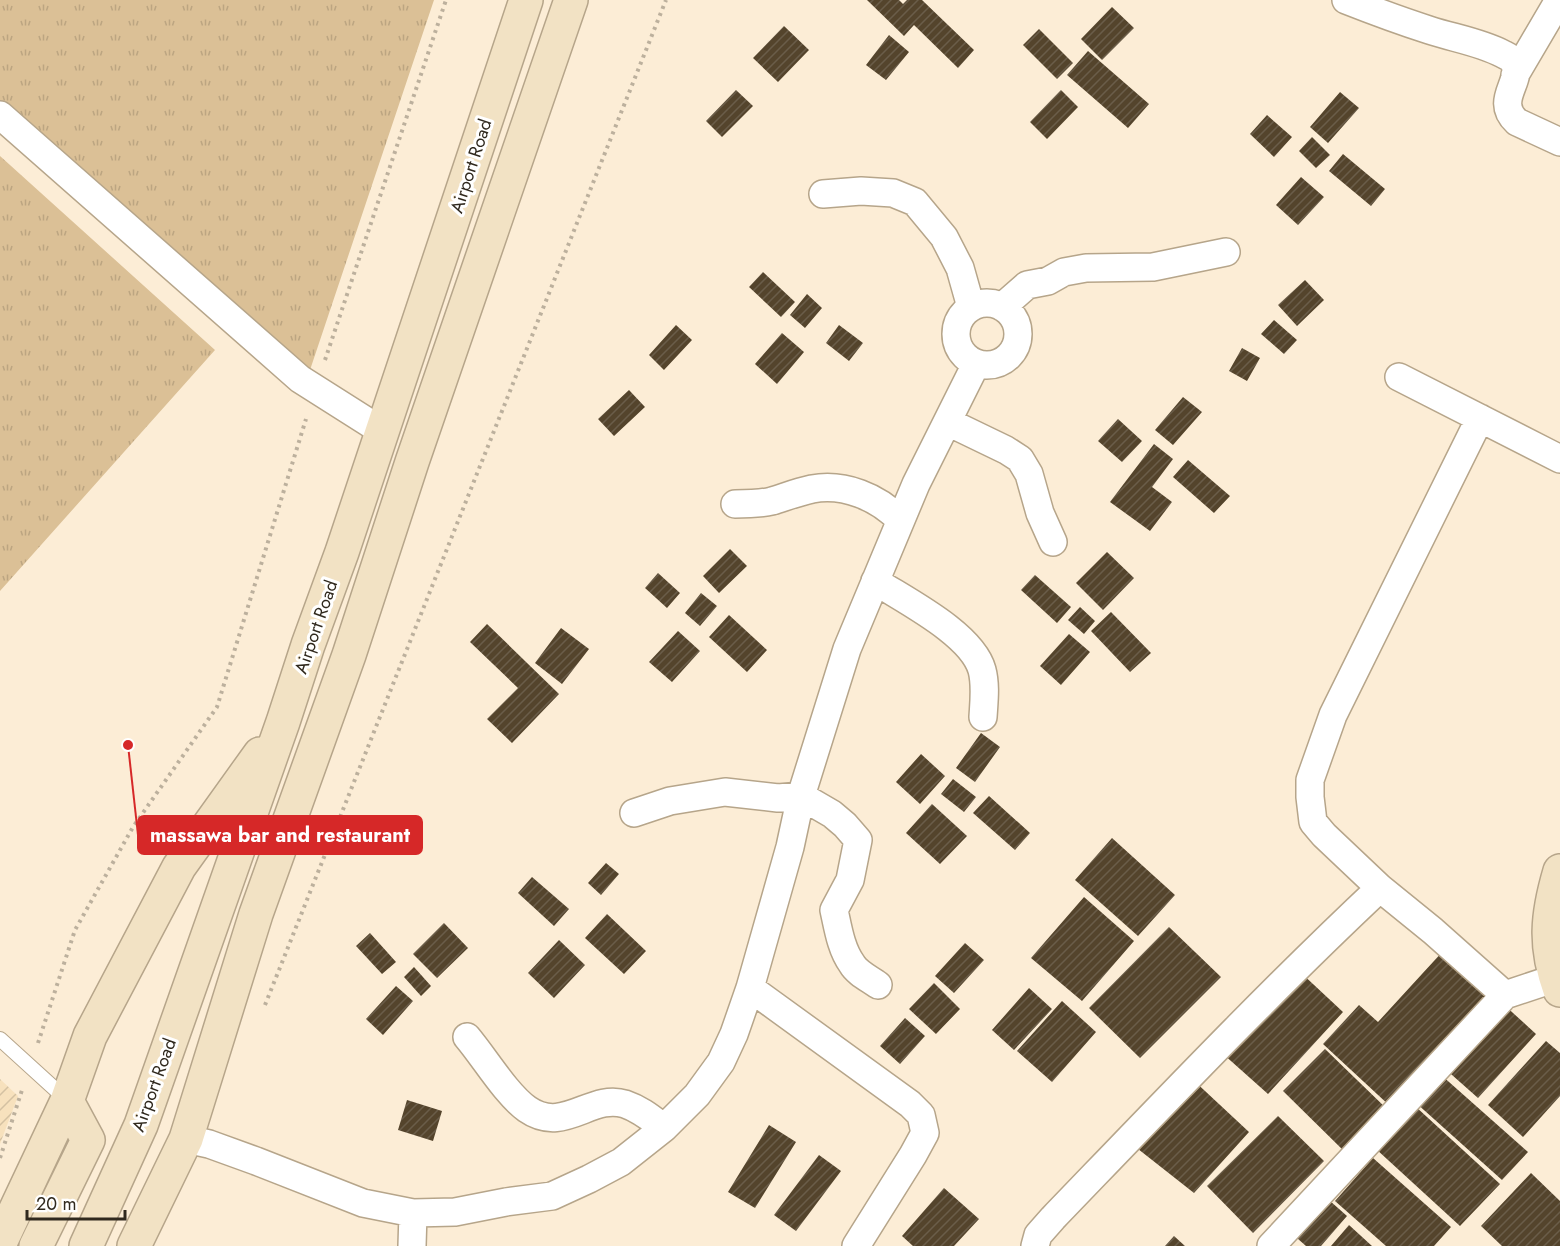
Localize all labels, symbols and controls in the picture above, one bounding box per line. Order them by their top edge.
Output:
street label: Airport Road [444,116,498,216]
street label: Airport Road [288,577,344,677]
callout: massawa bar and restaurant [138,816,422,854]
text: massawa bar and restaurant [150,821,411,850]
street label: Airport Road [125,1035,183,1135]
scale bar [27,1183,124,1221]
text: 20 m [36,1191,76,1217]

